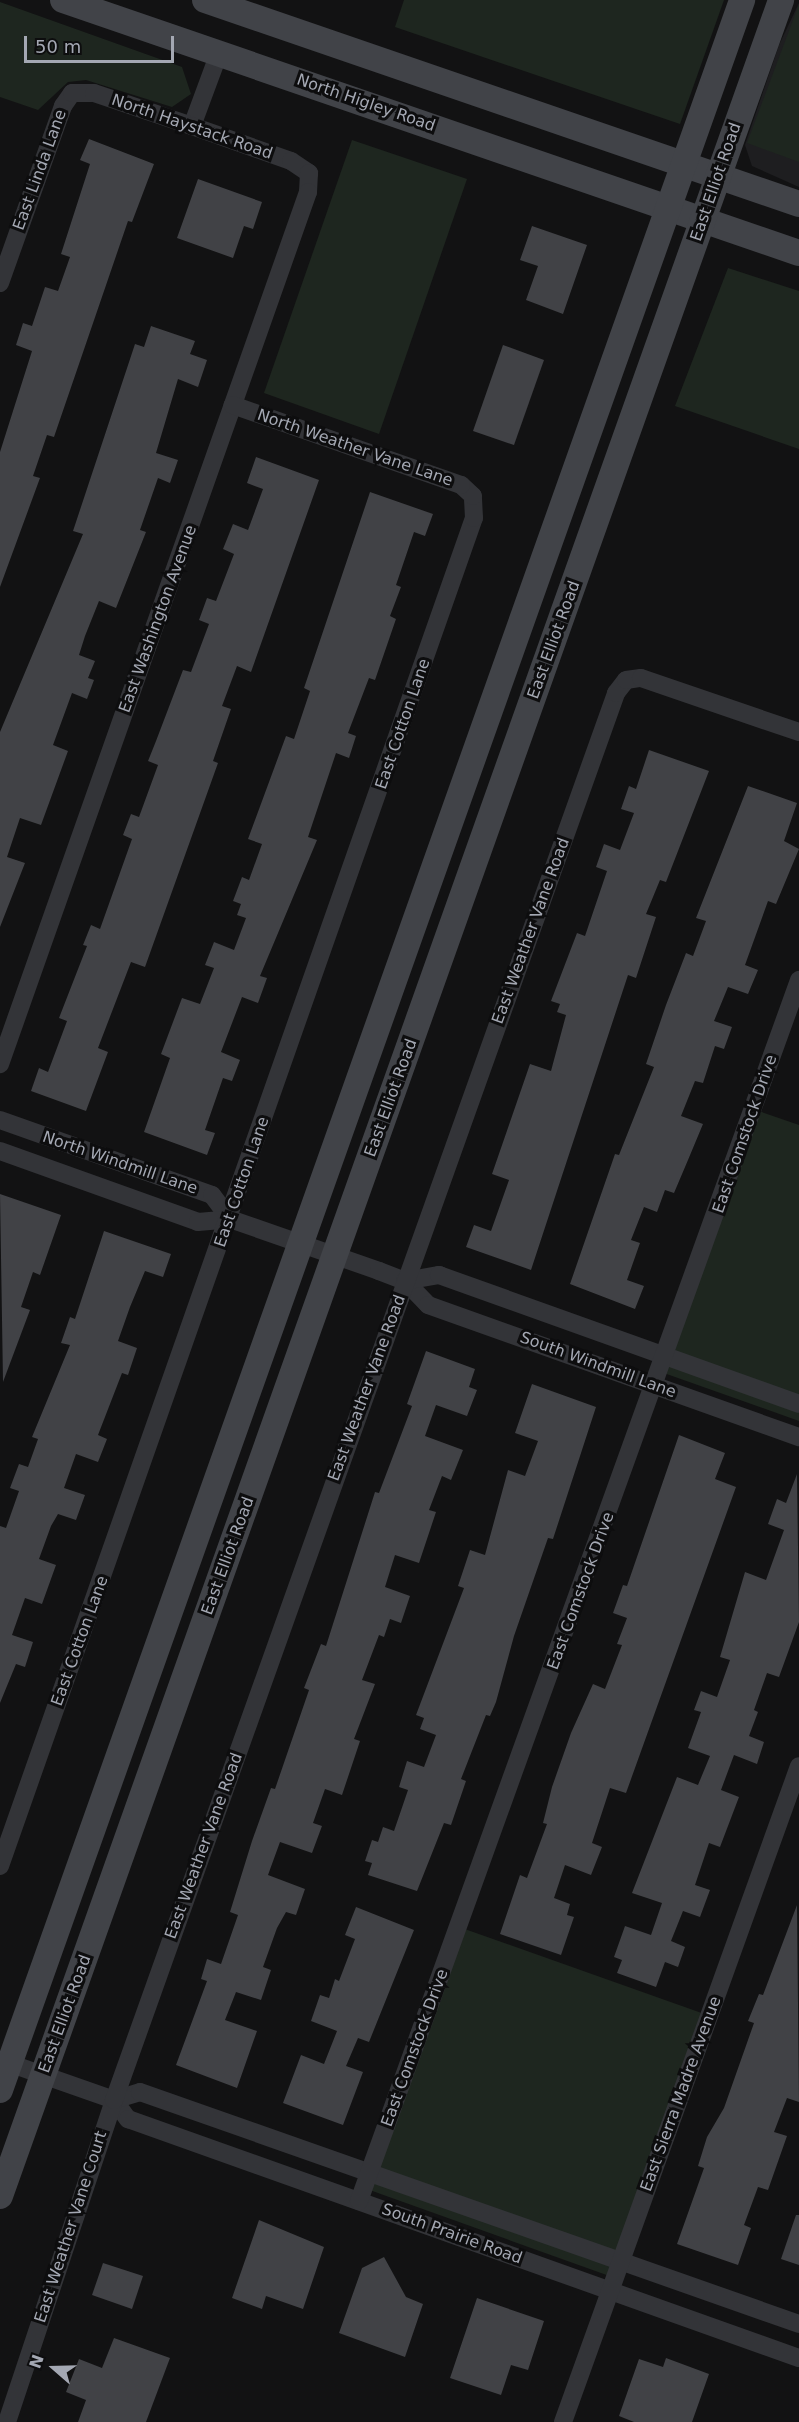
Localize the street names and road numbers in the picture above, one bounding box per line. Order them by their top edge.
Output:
street label: North Higley Road [294,70,438,136]
street label: North Haystack Road [109,90,275,164]
street label: East Linda Lane [9,107,71,233]
street label: East Elliot Road [687,120,745,244]
street label: North Weather Vane Lane [255,405,455,491]
street label: East Washington Avenue [115,523,201,715]
street label: East Elliot Road [524,578,584,702]
street label: East Cotton Lane [372,656,434,792]
street label: East Weather Vane Road [488,835,574,1027]
street label: East Elliot Road [361,1036,421,1160]
street label: East Comstock Drive [709,1052,781,1216]
street label: East Cotton Lane [211,1114,273,1250]
street label: North Windmill Lane [40,1127,200,1199]
street label: East Weather Vane Road [324,1292,410,1484]
street label: South Windmill Lane [517,1328,679,1402]
street label: East Elliot Road [198,1494,258,1618]
street label: East Comstock Drive [544,1510,618,1672]
street label: East Cotton Lane [48,1573,112,1709]
street label: East Weather Vane Road [161,1750,247,1942]
street label: East Elliot Road [35,1952,95,2076]
street label: East Comstock Drive [378,1967,452,2129]
street label: East Sierra Madre Avenue [637,1994,725,2194]
street label: East Weather Vane Court [31,2129,111,2325]
street label: South Prairie Road [379,2200,525,2268]

